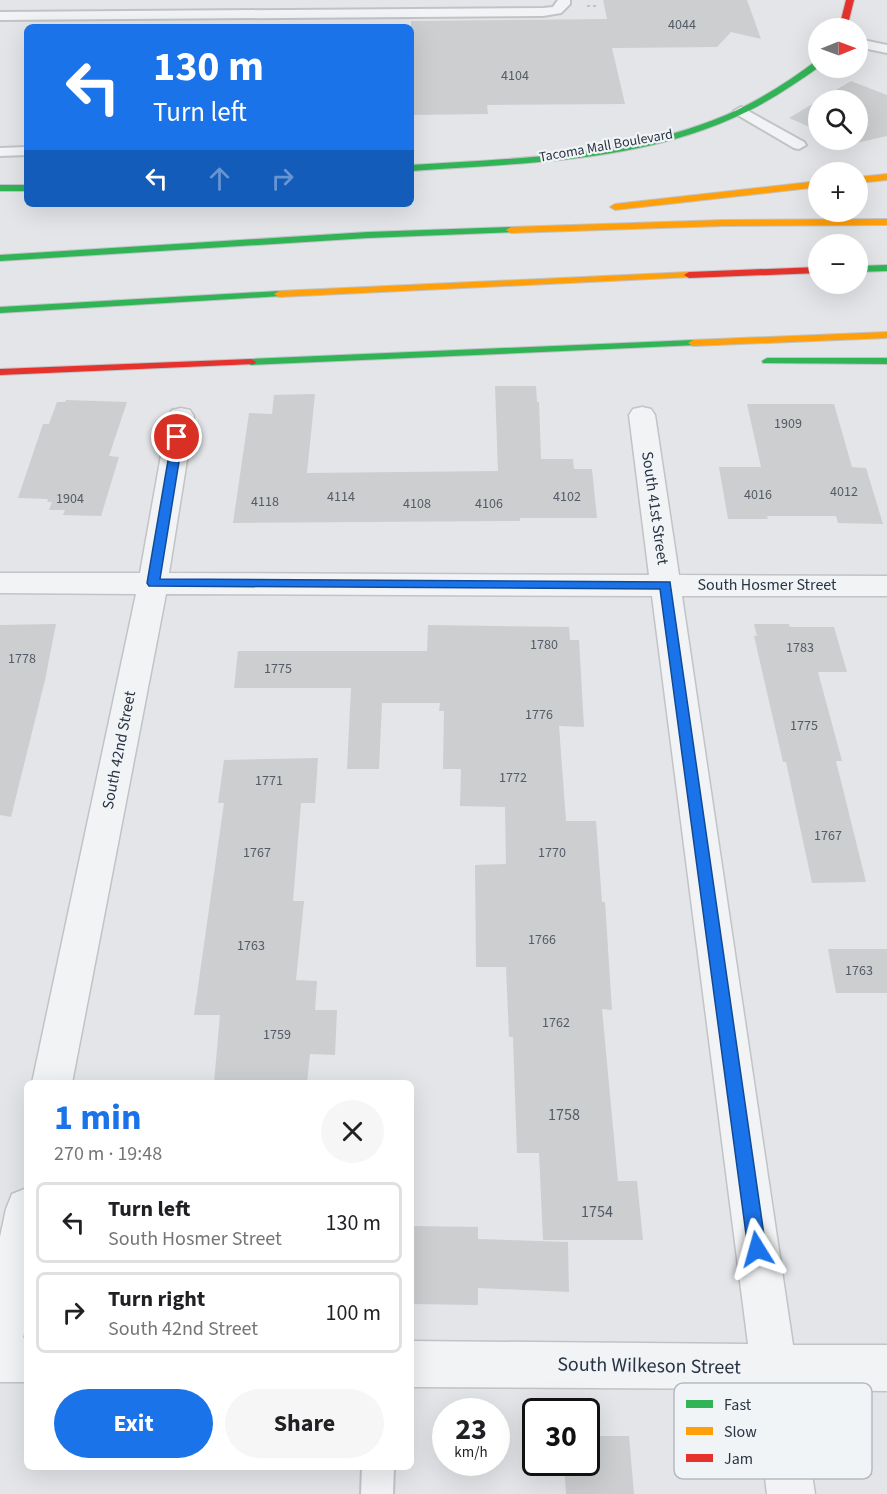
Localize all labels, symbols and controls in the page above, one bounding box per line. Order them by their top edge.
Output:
house number: 4044 [668,15,696,35]
north arrow [808,18,868,78]
map controls [808,18,868,294]
text: 130 m [153,37,264,97]
icon: left [54,48,132,126]
house number: 4104 [501,66,529,86]
button: search [808,90,868,150]
text: Turn left [153,93,247,132]
street label: Tacoma Mall Boulevard [537,124,675,168]
icon: left [140,162,173,195]
icon: ahead [203,162,236,195]
icon: right [266,162,299,195]
button: + [808,162,868,222]
button: − [808,234,868,294]
pin [151,411,202,462]
house number: 1909 [774,414,802,434]
icon: arrive [160,420,193,453]
street label: South 41st Street [636,450,674,567]
house number: 4012 [830,482,858,502]
house number: 4016 [744,485,772,505]
house number: 4114 [327,487,355,507]
house number: 4102 [553,487,581,507]
house number: 1904 [56,489,84,509]
house number: 4118 [251,492,279,512]
house number: 4108 [403,494,431,514]
house number: 4106 [475,494,503,514]
street label: South Hosmer Street [697,574,837,596]
house number: 1780 [530,635,558,655]
house number: 1783 [786,638,814,658]
house number: 1778 [8,649,36,669]
house number: 1775 [264,659,292,679]
street label: South 42nd Street [97,688,141,811]
house number: 1776 [525,705,553,725]
house number: 1775 [790,716,818,736]
house number: 1772 [499,768,527,788]
house number: 1771 [255,771,283,791]
house number: 1767 [814,826,842,846]
house number: 1767 [243,843,271,863]
house number: 1770 [538,843,566,863]
house number: 1766 [528,930,556,950]
house number: 1763 [237,936,265,956]
house number: 1763 [845,961,873,981]
house number: 1762 [542,1013,570,1033]
house number: 1759 [263,1025,291,1045]
text: 1 min [54,1092,142,1143]
button: close [321,1100,384,1163]
house number: 1758 [548,1104,580,1126]
text: 270 m · 19:48 [54,1140,162,1168]
text: Turn left [108,1193,190,1225]
house number: 1754 [581,1201,613,1223]
icon: left [57,1206,90,1239]
text: 130 m [326,1207,381,1239]
position arrow [725,1217,789,1281]
text: South Hosmer Street [108,1225,282,1253]
text: Turn right [108,1283,205,1315]
icon: right [57,1296,90,1329]
text: 100 m [326,1297,381,1329]
text: South 42nd Street [108,1315,258,1343]
street label: South Wilkeson Street [557,1350,741,1382]
legend [674,1383,872,1479]
button: Exit [54,1389,213,1458]
button: Share [225,1389,384,1458]
text: Fast [724,1394,752,1416]
speed limit sign: 30 [522,1398,600,1476]
text: 23 [455,1408,487,1451]
text: Slow [724,1421,757,1443]
text: km/h [454,1442,488,1463]
text: Jam [724,1448,753,1470]

